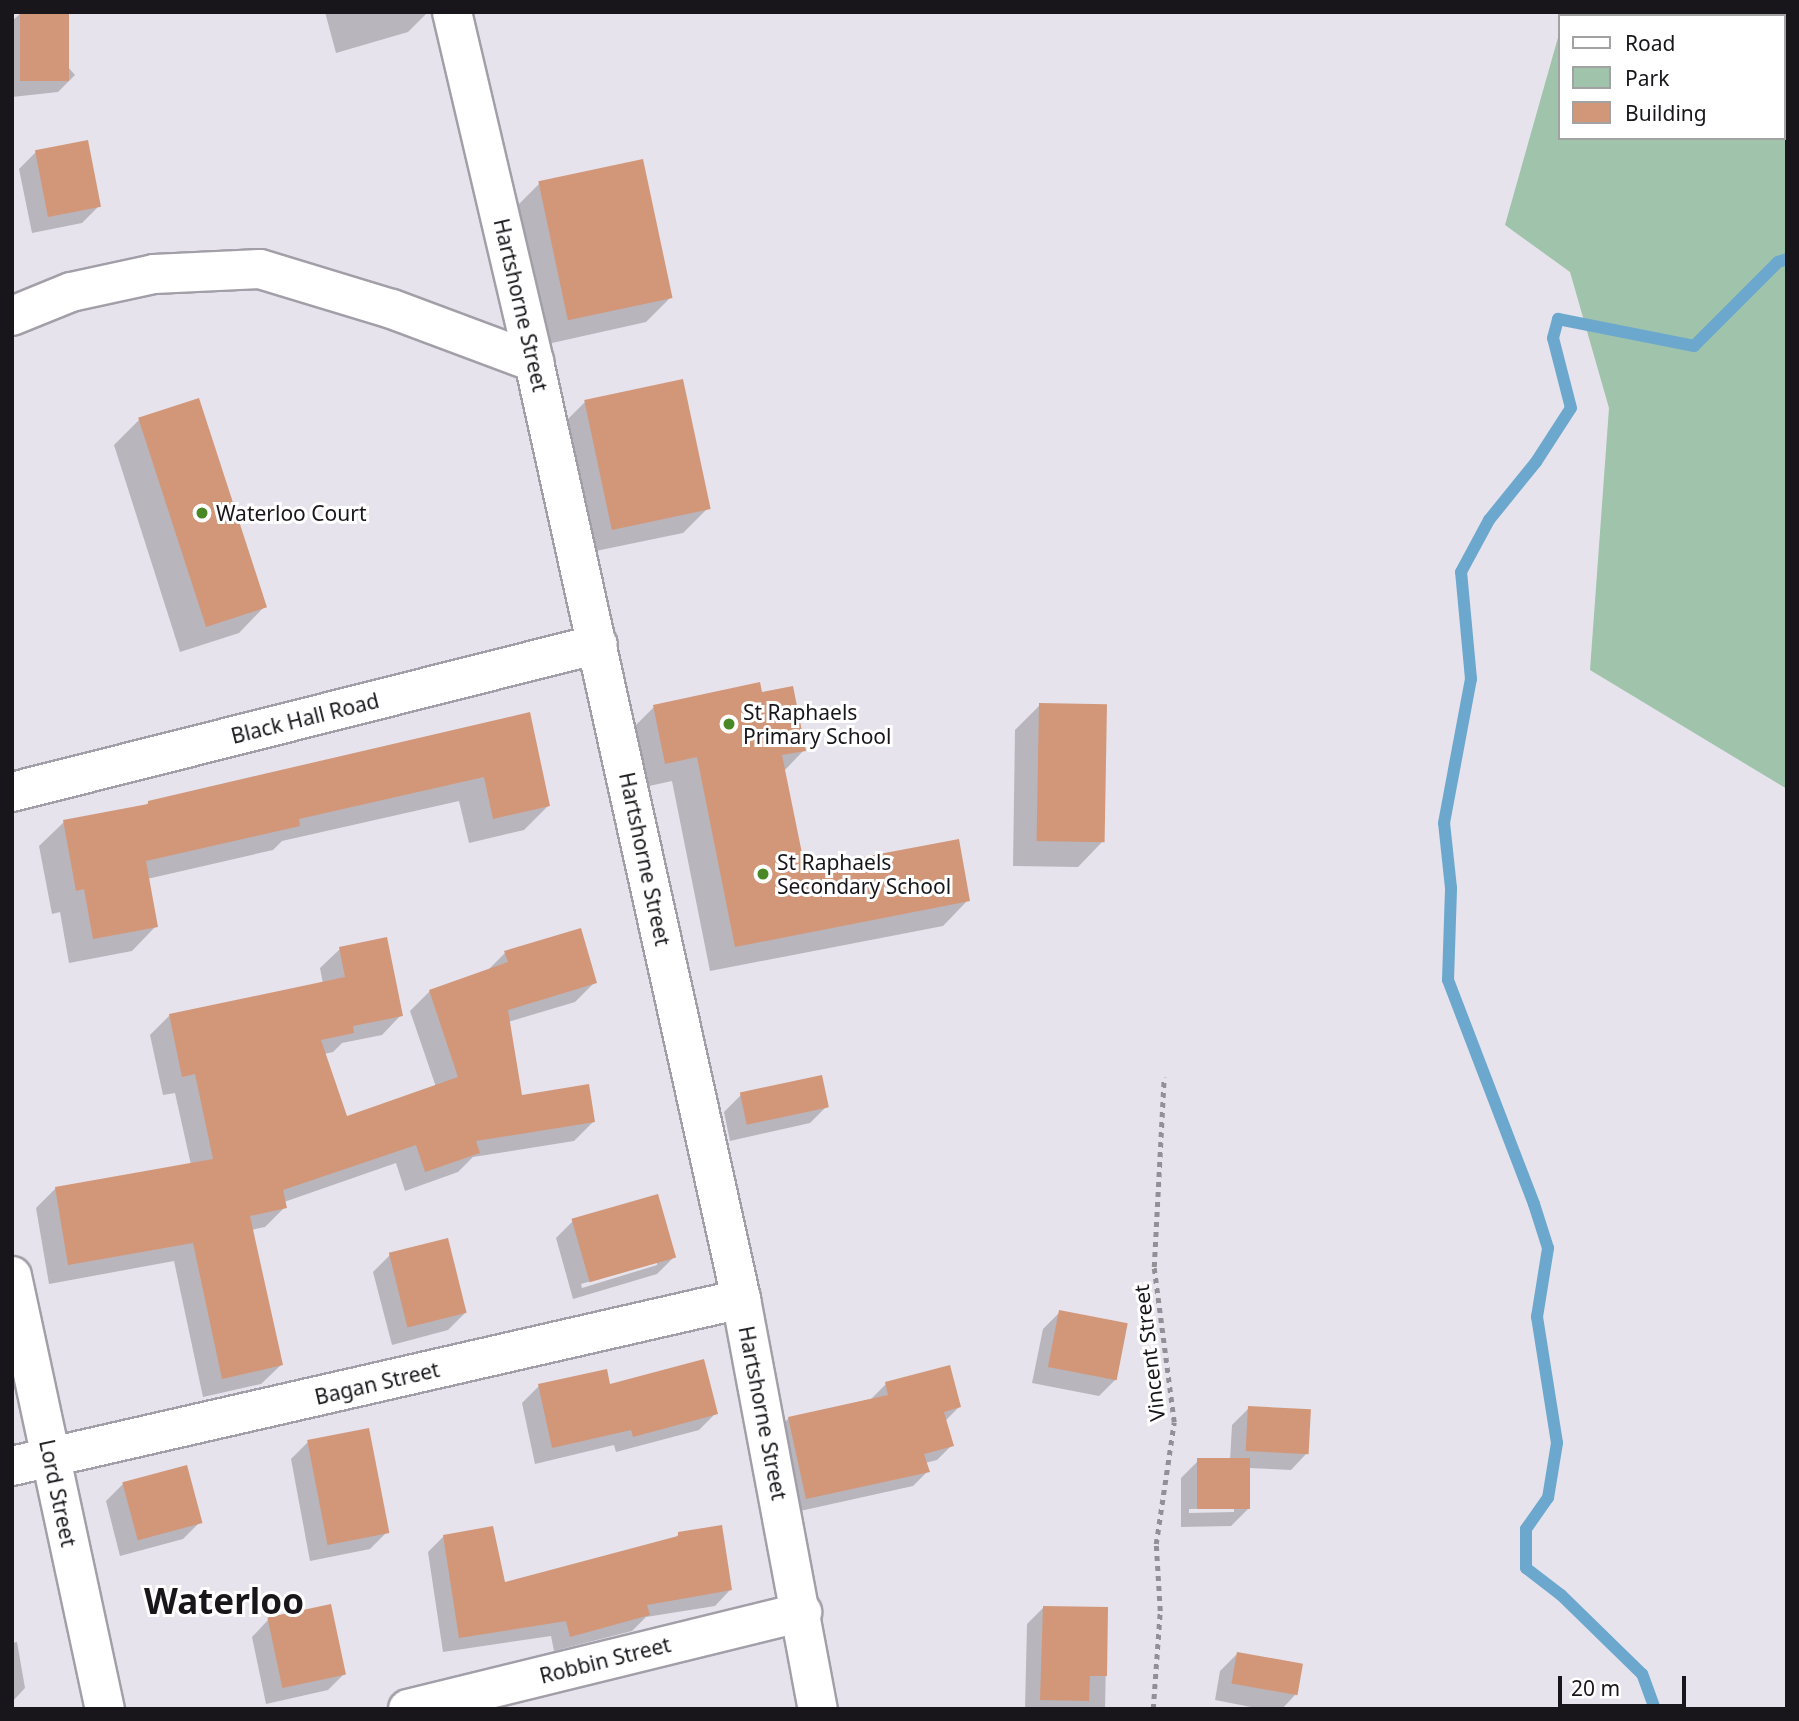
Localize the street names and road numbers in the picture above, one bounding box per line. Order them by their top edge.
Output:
street label: Hartshorne Street [489,216,553,394]
street label: Black Hall Road [228,687,382,749]
street label: Hartshorne Street [614,770,676,948]
street label: Vincent Street [1128,1283,1170,1423]
street label: Hartshorne Street [734,1324,792,1502]
street label: Bagan Street [312,1356,442,1410]
street label: Lord Street [34,1437,82,1549]
street label: Robbin Street [537,1632,673,1688]

